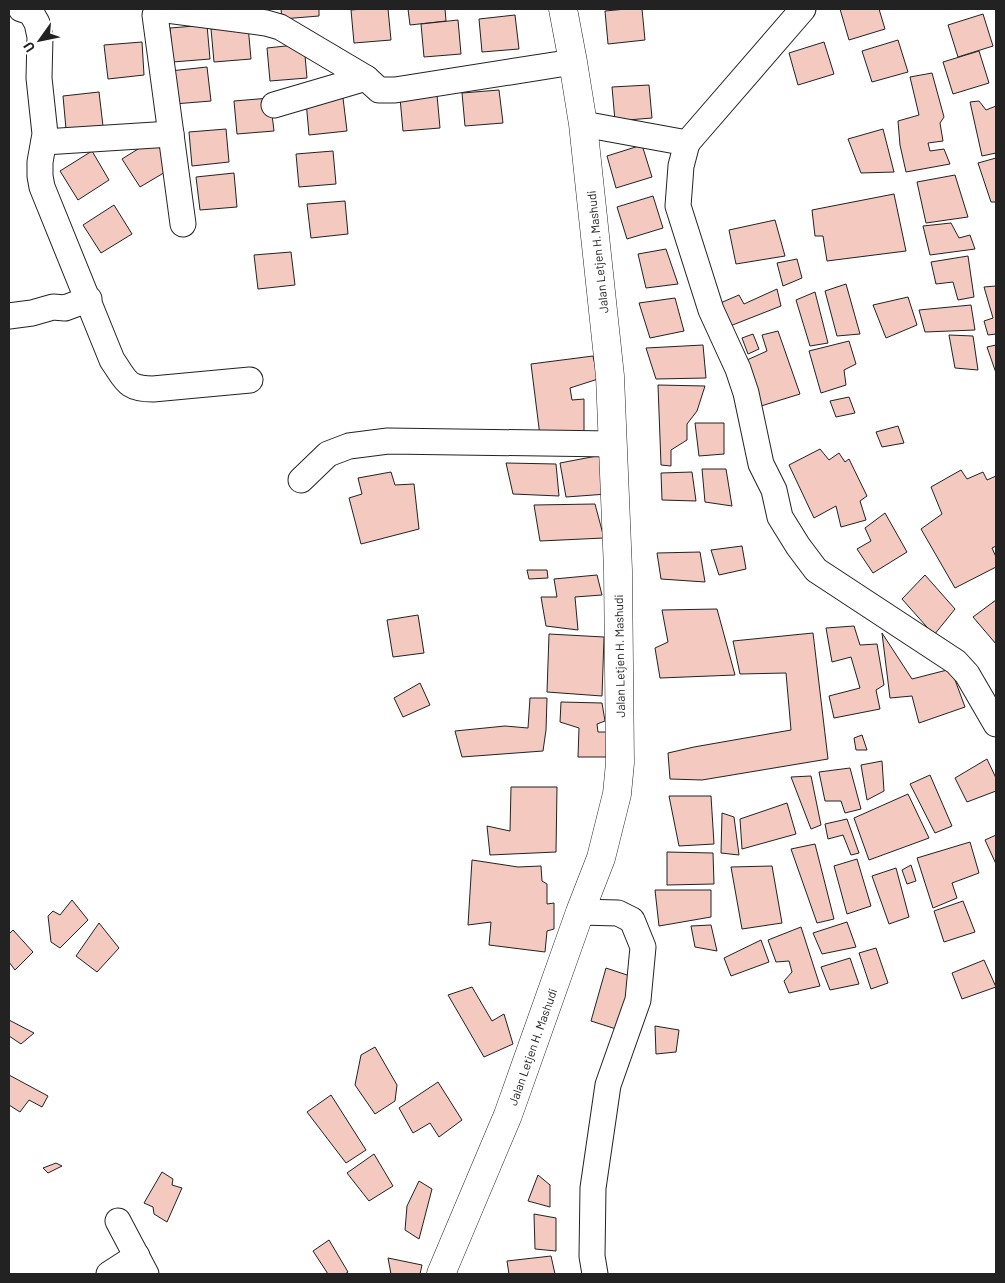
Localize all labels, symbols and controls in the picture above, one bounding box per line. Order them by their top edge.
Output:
north arrow [15,15,65,65]
text: U [19,39,38,56]
street label: Jalan Letjen H. Mashudi [584,190,610,314]
street label: Jalan Letjen H. Mashudi [611,594,627,718]
street label: Jalan Letjen H. Mashudi [505,986,559,1107]

